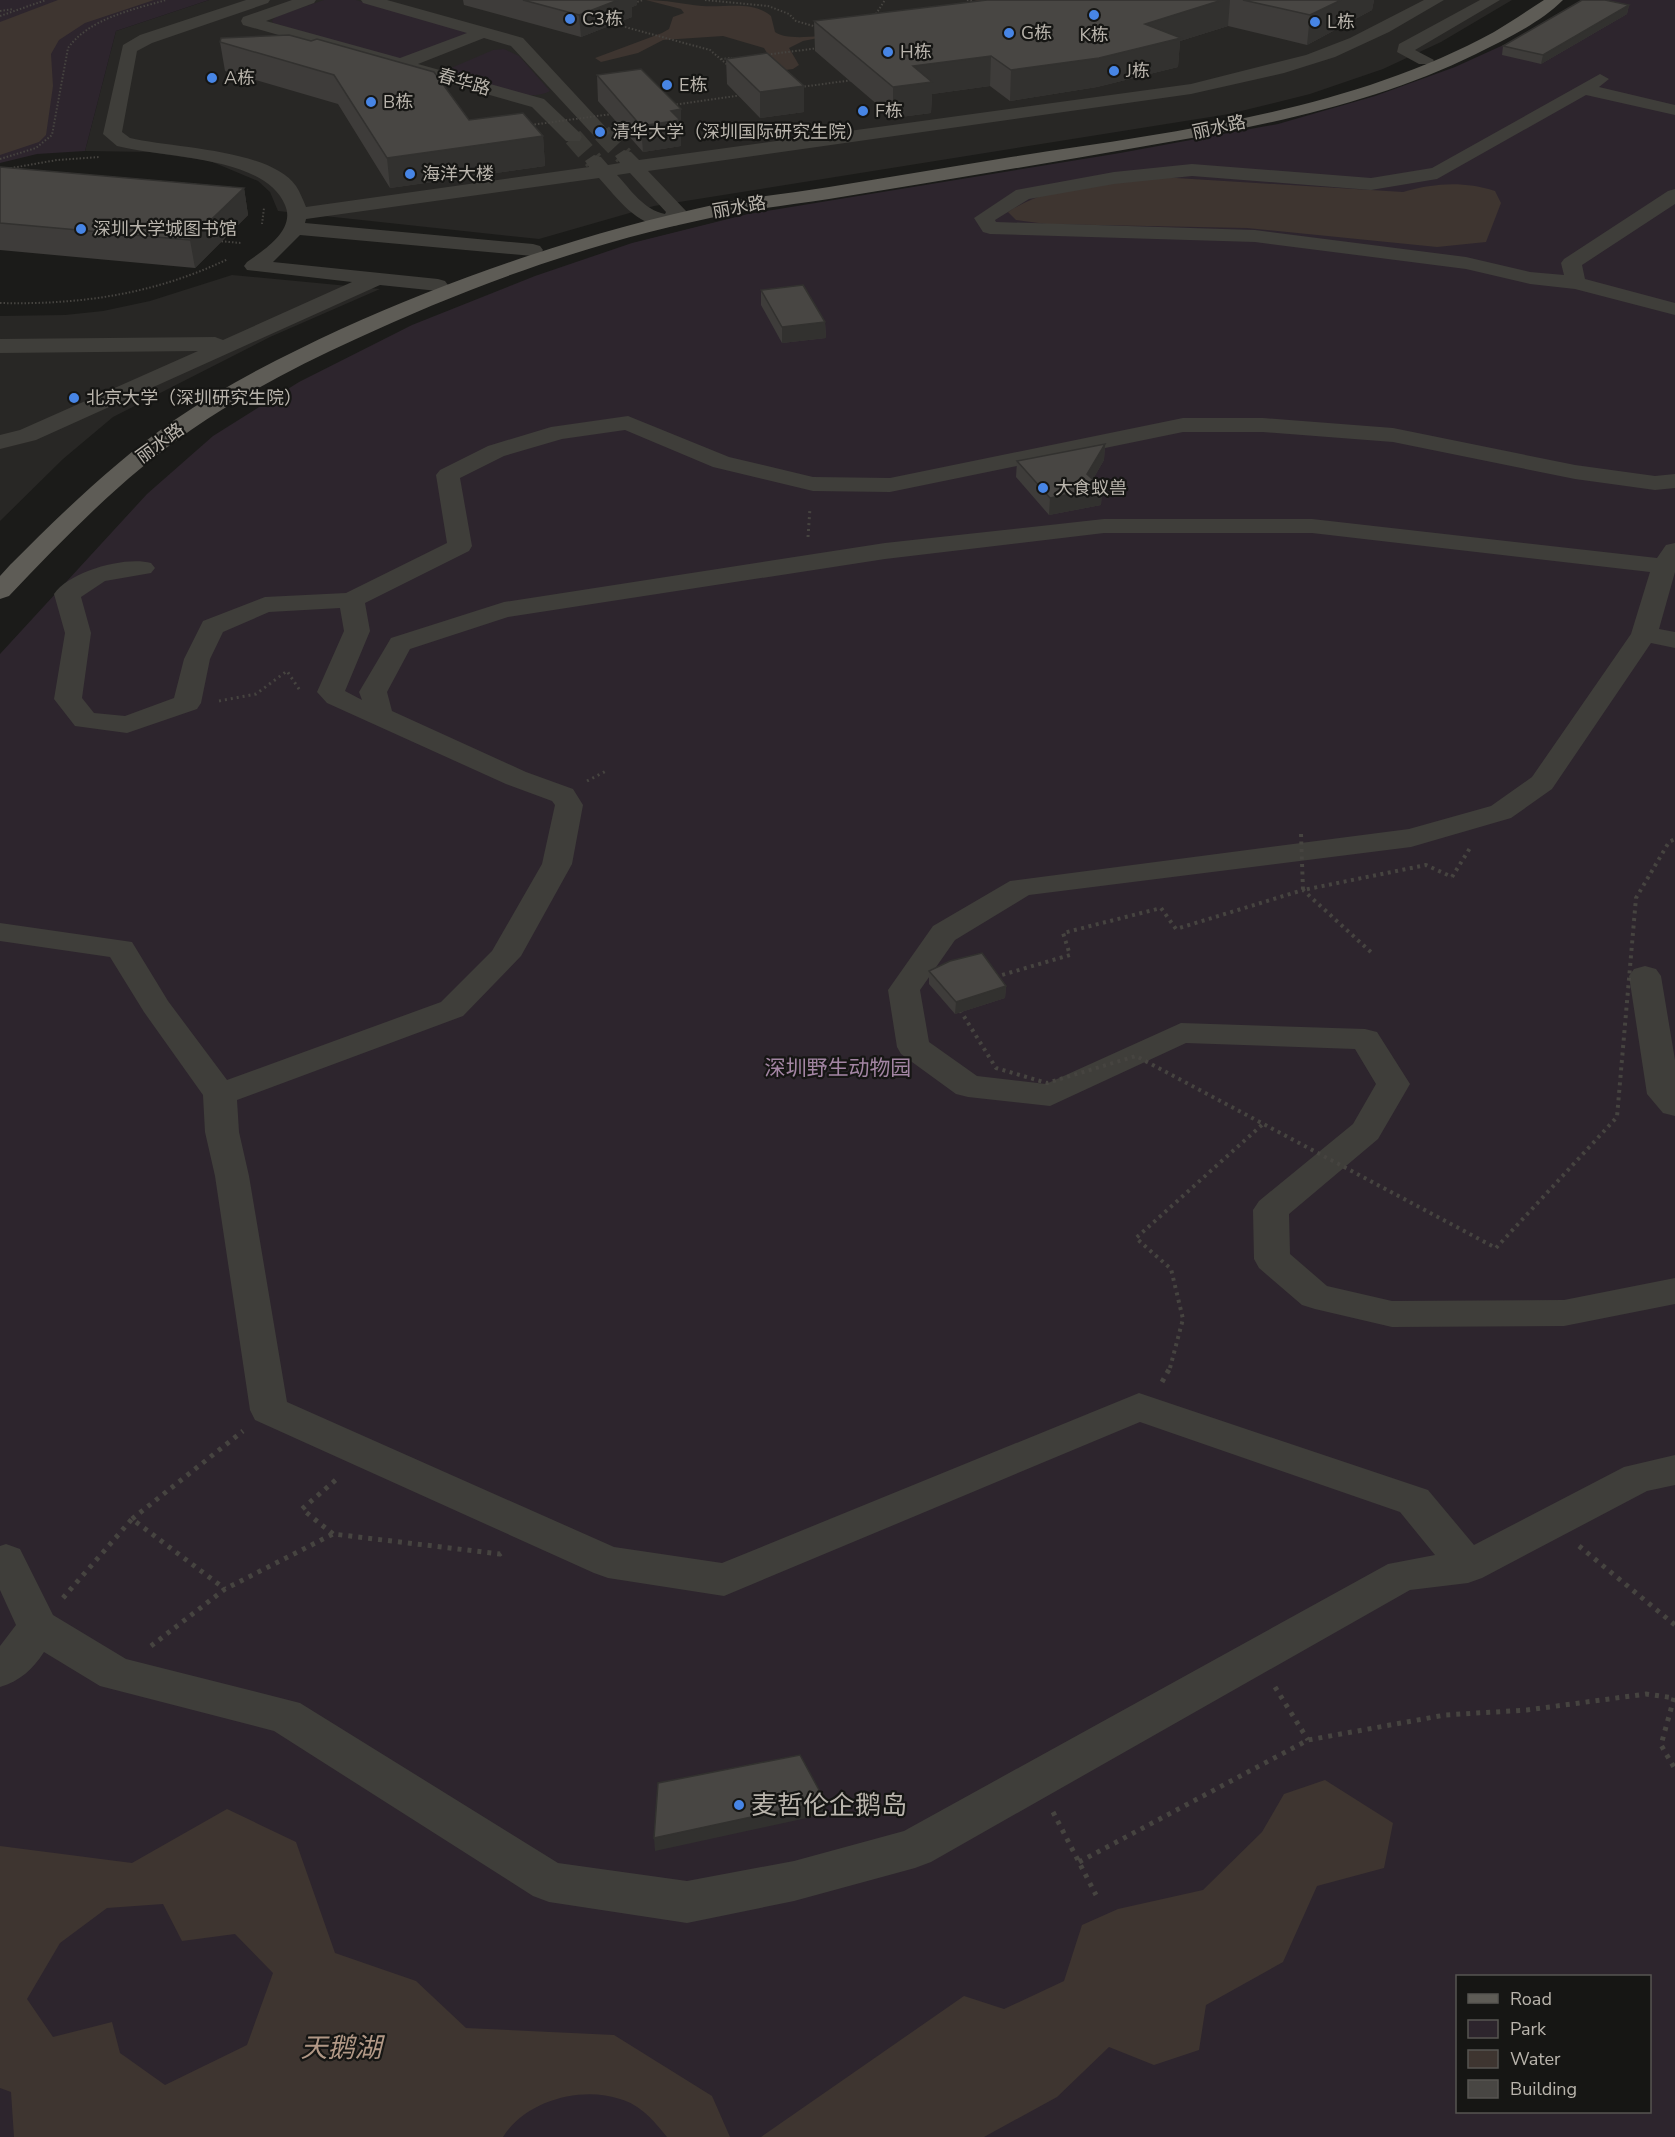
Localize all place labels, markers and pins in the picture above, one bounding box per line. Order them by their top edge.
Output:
place label: C3栋 [582,7,623,31]
marker: K栋 [1087,8,1101,22]
place label: L栋 [1327,10,1355,34]
marker: C3栋 [563,12,577,26]
marker: L栋 [1308,15,1322,29]
place label: G栋 [1021,21,1052,45]
place label: K栋 [1079,23,1109,47]
marker: G栋 [1002,26,1016,40]
place label: H栋 [900,40,932,64]
marker: H栋 [881,45,895,59]
place label: J栋 [1125,59,1150,83]
marker: J栋 [1107,64,1121,78]
place label: A栋 [224,66,255,90]
marker: A栋 [205,71,219,85]
place label: E栋 [679,73,708,97]
marker: E栋 [660,78,674,92]
place label: B栋 [383,90,413,114]
marker: B栋 [364,95,378,109]
place label: F栋 [875,99,903,123]
marker: F栋 [856,104,870,118]
place label: 清华大学（深圳国际研究生院） [612,120,864,144]
marker: 清华大学（深圳国际研究生院） [593,125,607,139]
place label: 海洋大楼 [422,162,494,186]
marker: 海洋大楼 [403,167,417,181]
place label: 深圳大学城图书馆 [93,217,237,241]
marker: 深圳大学城图书馆 [74,222,88,236]
place label: 北京大学（深圳研究生院） [86,386,302,410]
marker: 北京大学（深圳研究生院） [67,391,81,405]
place label: 大食蚁兽 [1055,476,1127,500]
marker: 大食蚁兽 [1036,481,1050,495]
place label: 麦哲伦企鹅岛 [751,1788,907,1823]
marker: 麦哲伦企鹅岛 [732,1798,746,1812]

